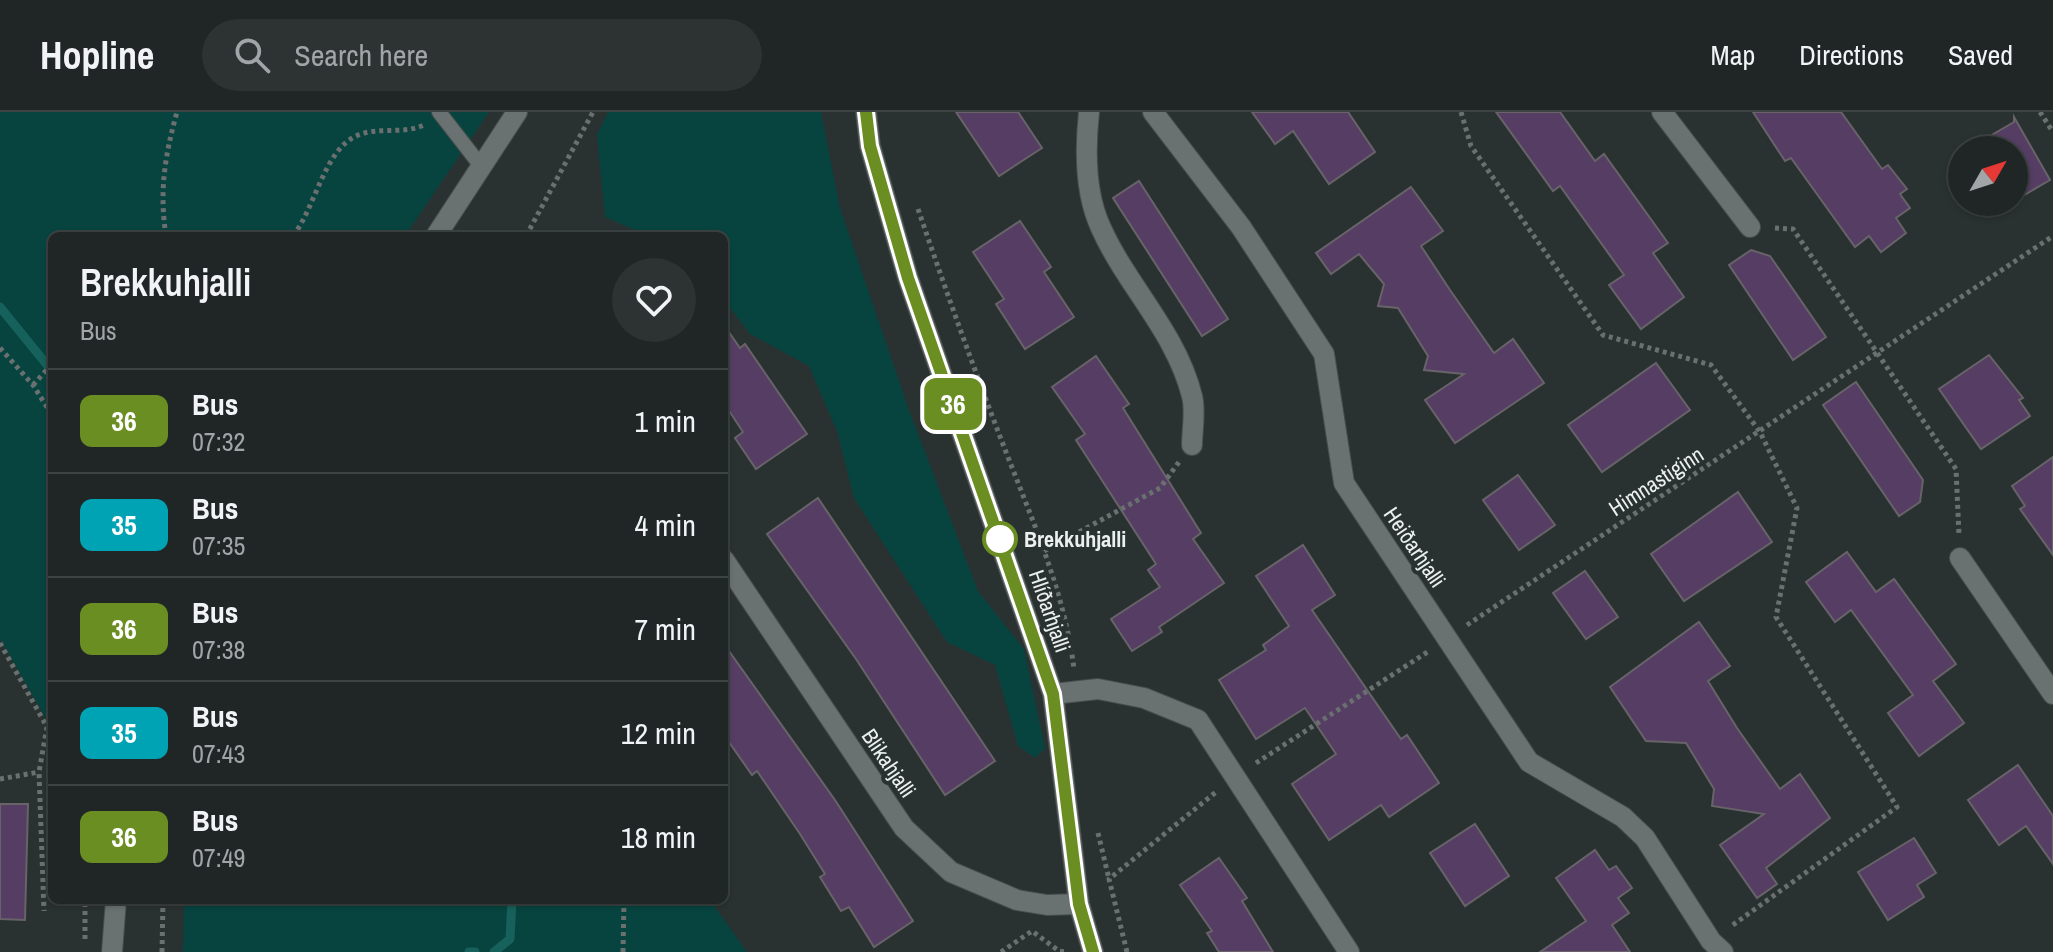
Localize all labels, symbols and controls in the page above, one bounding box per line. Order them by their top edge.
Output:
search box [202,19,762,91]
text: Hopline [40,30,154,81]
icon: search [230,33,274,77]
text: Search here [294,35,428,75]
text: Map [1711,36,1755,74]
text: Directions [1799,36,1904,74]
text: Saved [1948,36,2013,74]
north arrow [1948,136,2028,216]
map controls [1948,136,2028,216]
text: Brekkuhjalli [80,257,251,308]
button: heart [612,258,696,342]
text: Bus [80,313,117,348]
line badge: 36 [917,378,989,430]
text: Bus [192,384,238,424]
text: 36 [940,385,966,423]
text: 1 min [634,401,696,441]
text: 36 [111,402,137,440]
text: 07:32 [192,424,245,459]
street label: Himnastiginn [1603,439,1709,523]
text: Bus [192,488,238,528]
street label: Heiðarhjalli [1377,501,1453,593]
text: 4 min [634,505,696,545]
text: 35 [111,506,137,544]
marker: Brekkuhjalli [983,522,1017,556]
place label: Brekkuhjalli [1024,524,1126,554]
text: 07:35 [192,528,245,563]
street label: Hlíðarhjalli [1022,566,1078,656]
text: Bus [192,592,238,632]
text: 7 min [634,609,696,649]
text: 36 [111,610,137,648]
text: 07:38 [192,632,245,667]
text: Bus [192,696,238,736]
text: 12 min [621,713,696,753]
text: 35 [111,714,137,752]
street label: Blikahjalli [855,723,923,803]
text: 07:43 [192,736,245,771]
text: Bus [192,800,238,840]
text: 18 min [621,817,696,857]
text: 36 [111,818,137,856]
text: 07:49 [192,840,245,875]

